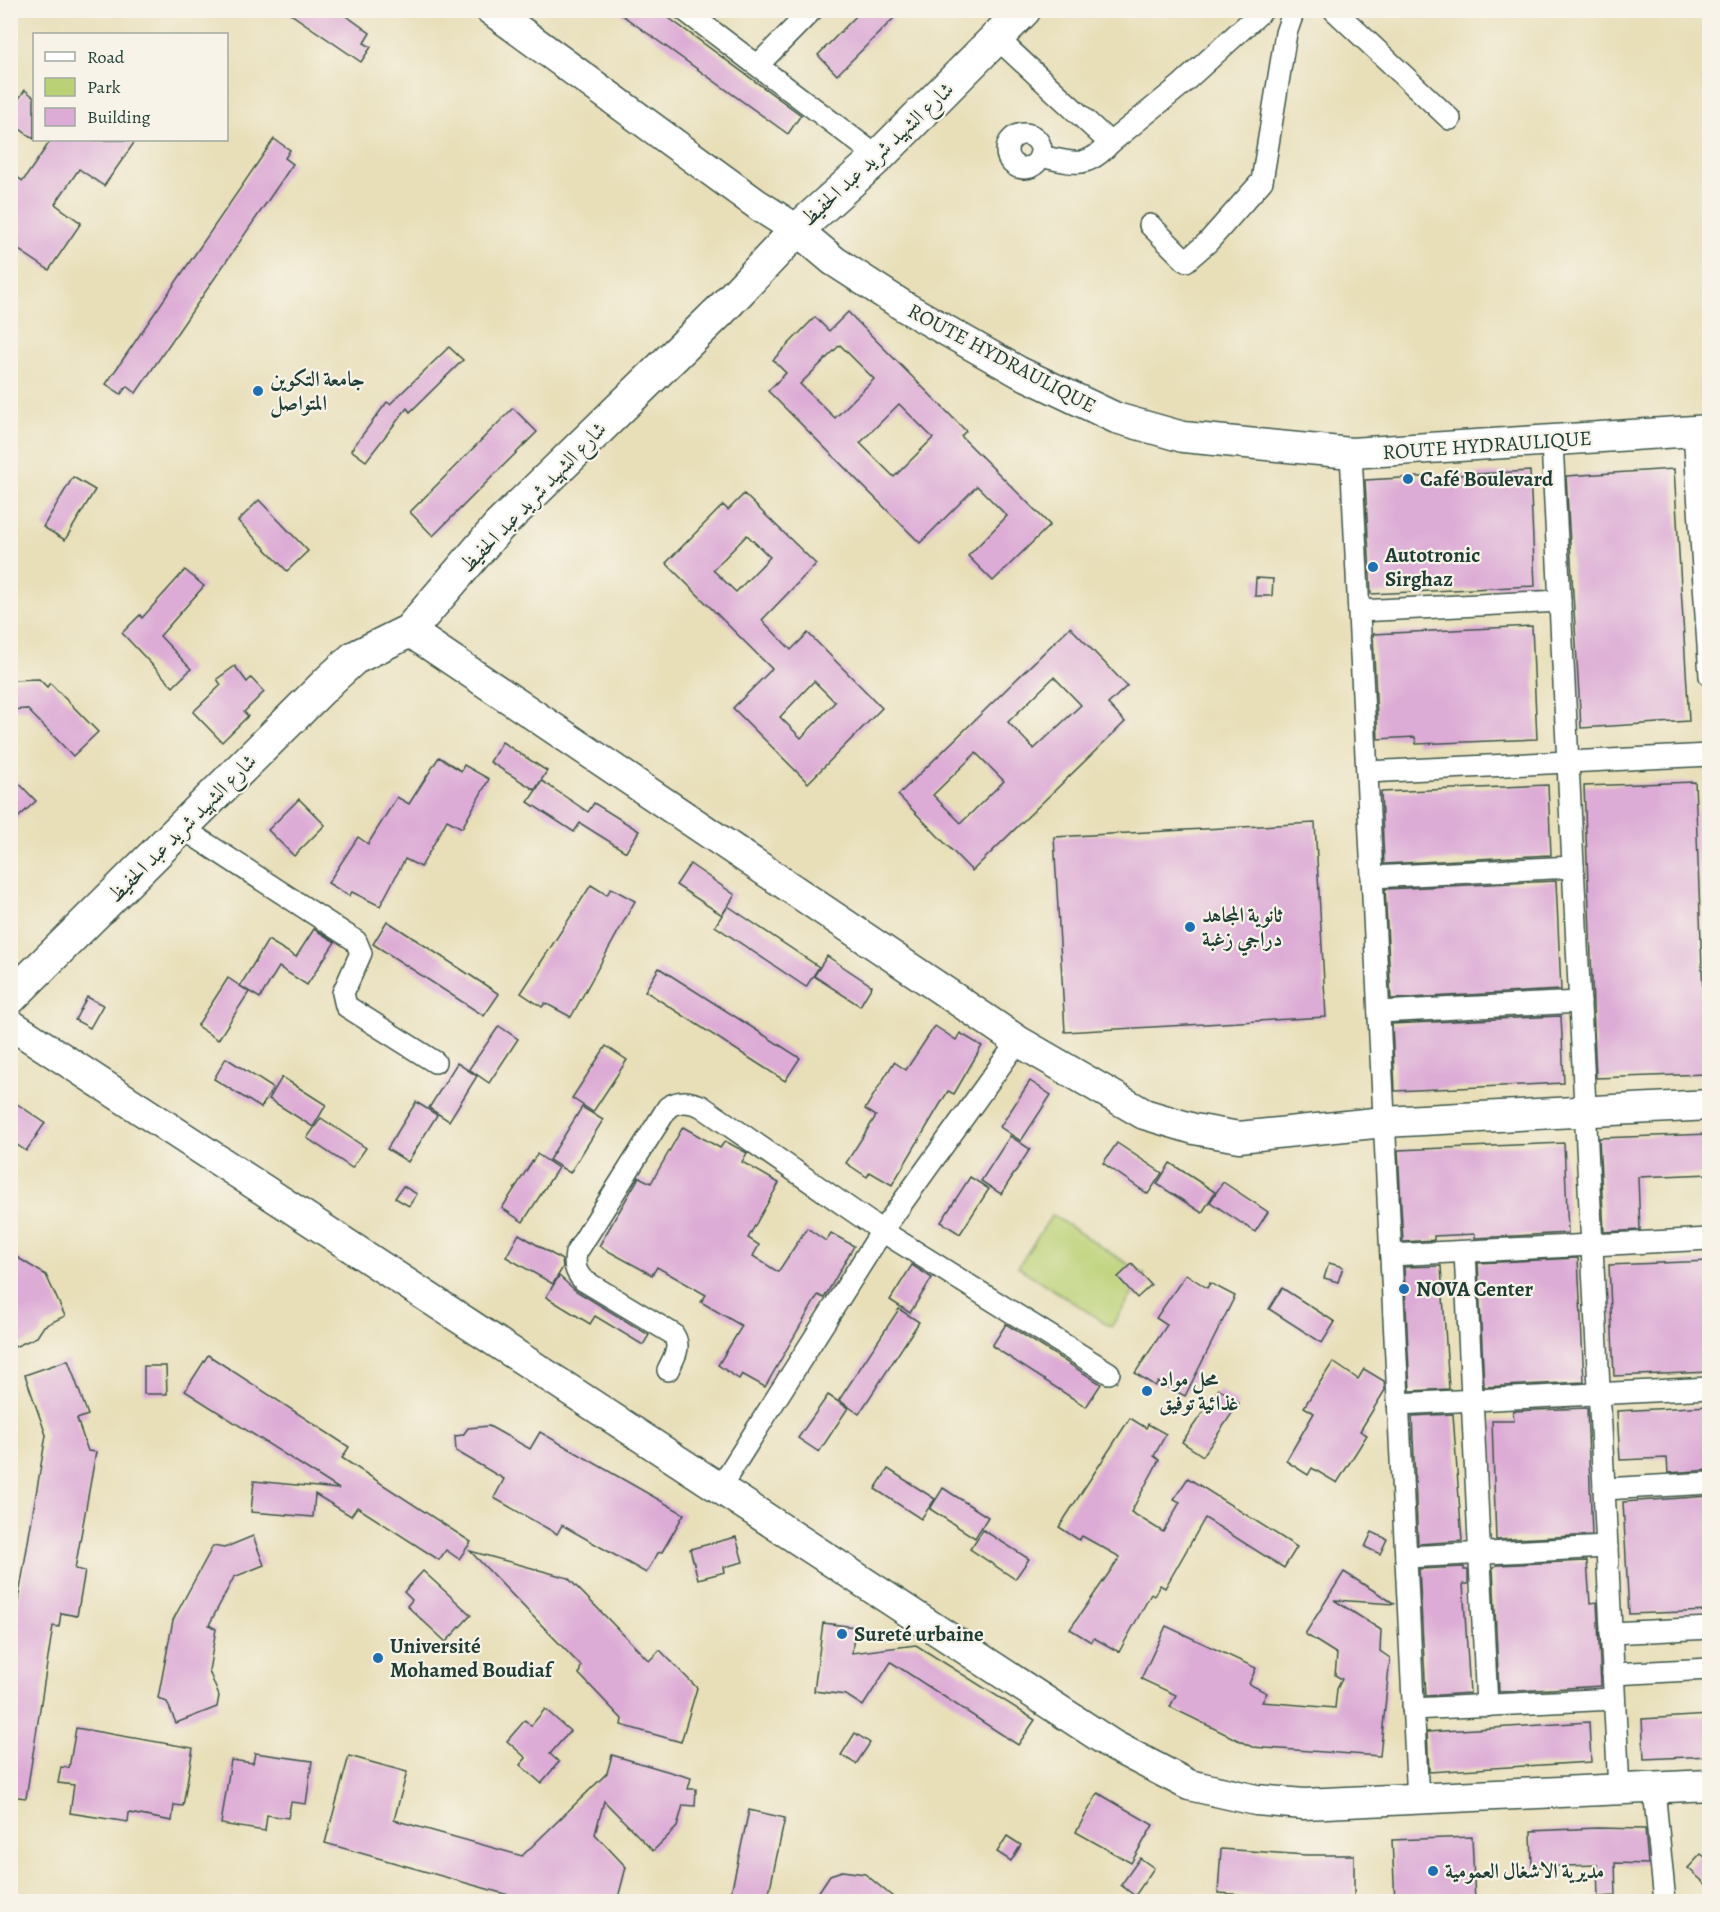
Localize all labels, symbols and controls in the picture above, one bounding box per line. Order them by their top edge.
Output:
legend [33,33,228,141]
text: Road [87,45,125,69]
text: Park [87,75,121,99]
street label: شارع الشهيد شريد عبد الحفيظ [794,76,962,235]
text: Building [87,105,151,129]
street label: ROUTE HYDRAULIQUE [903,296,1101,420]
place label: جامعة التكوين المتواصل [270,365,365,418]
marker: جامعة التكوين المتواصل [251,384,265,398]
street label: شارع الشهيد شريد عبد الحفيظ [453,415,615,581]
street label: ROUTE HYDRAULIQUE [1381,424,1593,466]
place label: Café Boulevard [1420,465,1554,493]
marker: Café Boulevard [1401,472,1415,486]
place label: Autotronic Sirghaz [1384,541,1480,593]
marker: Autotronic Sirghaz [1366,560,1380,574]
street label: شارع الشهيد شريد عبد الحفيظ [101,747,265,911]
place label: ثانوية المجاهد دراجي زغبة [1202,901,1283,957]
marker: ثانوية المجاهد دراجي زغبة [1183,920,1197,934]
place label: NOVA Center [1416,1275,1533,1303]
marker: NOVA Center [1397,1282,1411,1296]
place label: محل مواد غذائية توفيق [1159,1365,1238,1417]
marker: محل مواد غذائية توفيق [1140,1384,1154,1398]
place label: Sureté urbaine [854,1620,984,1648]
marker: Sureté urbaine [835,1627,849,1641]
place label: Université Mohamed Boudiaf [390,1632,555,1684]
marker: Université Mohamed Boudiaf [371,1651,385,1665]
place label: مديرية الاشغال العمومية [1445,1857,1604,1885]
marker: مديرية الاشغال العمومية [1426,1864,1440,1878]

